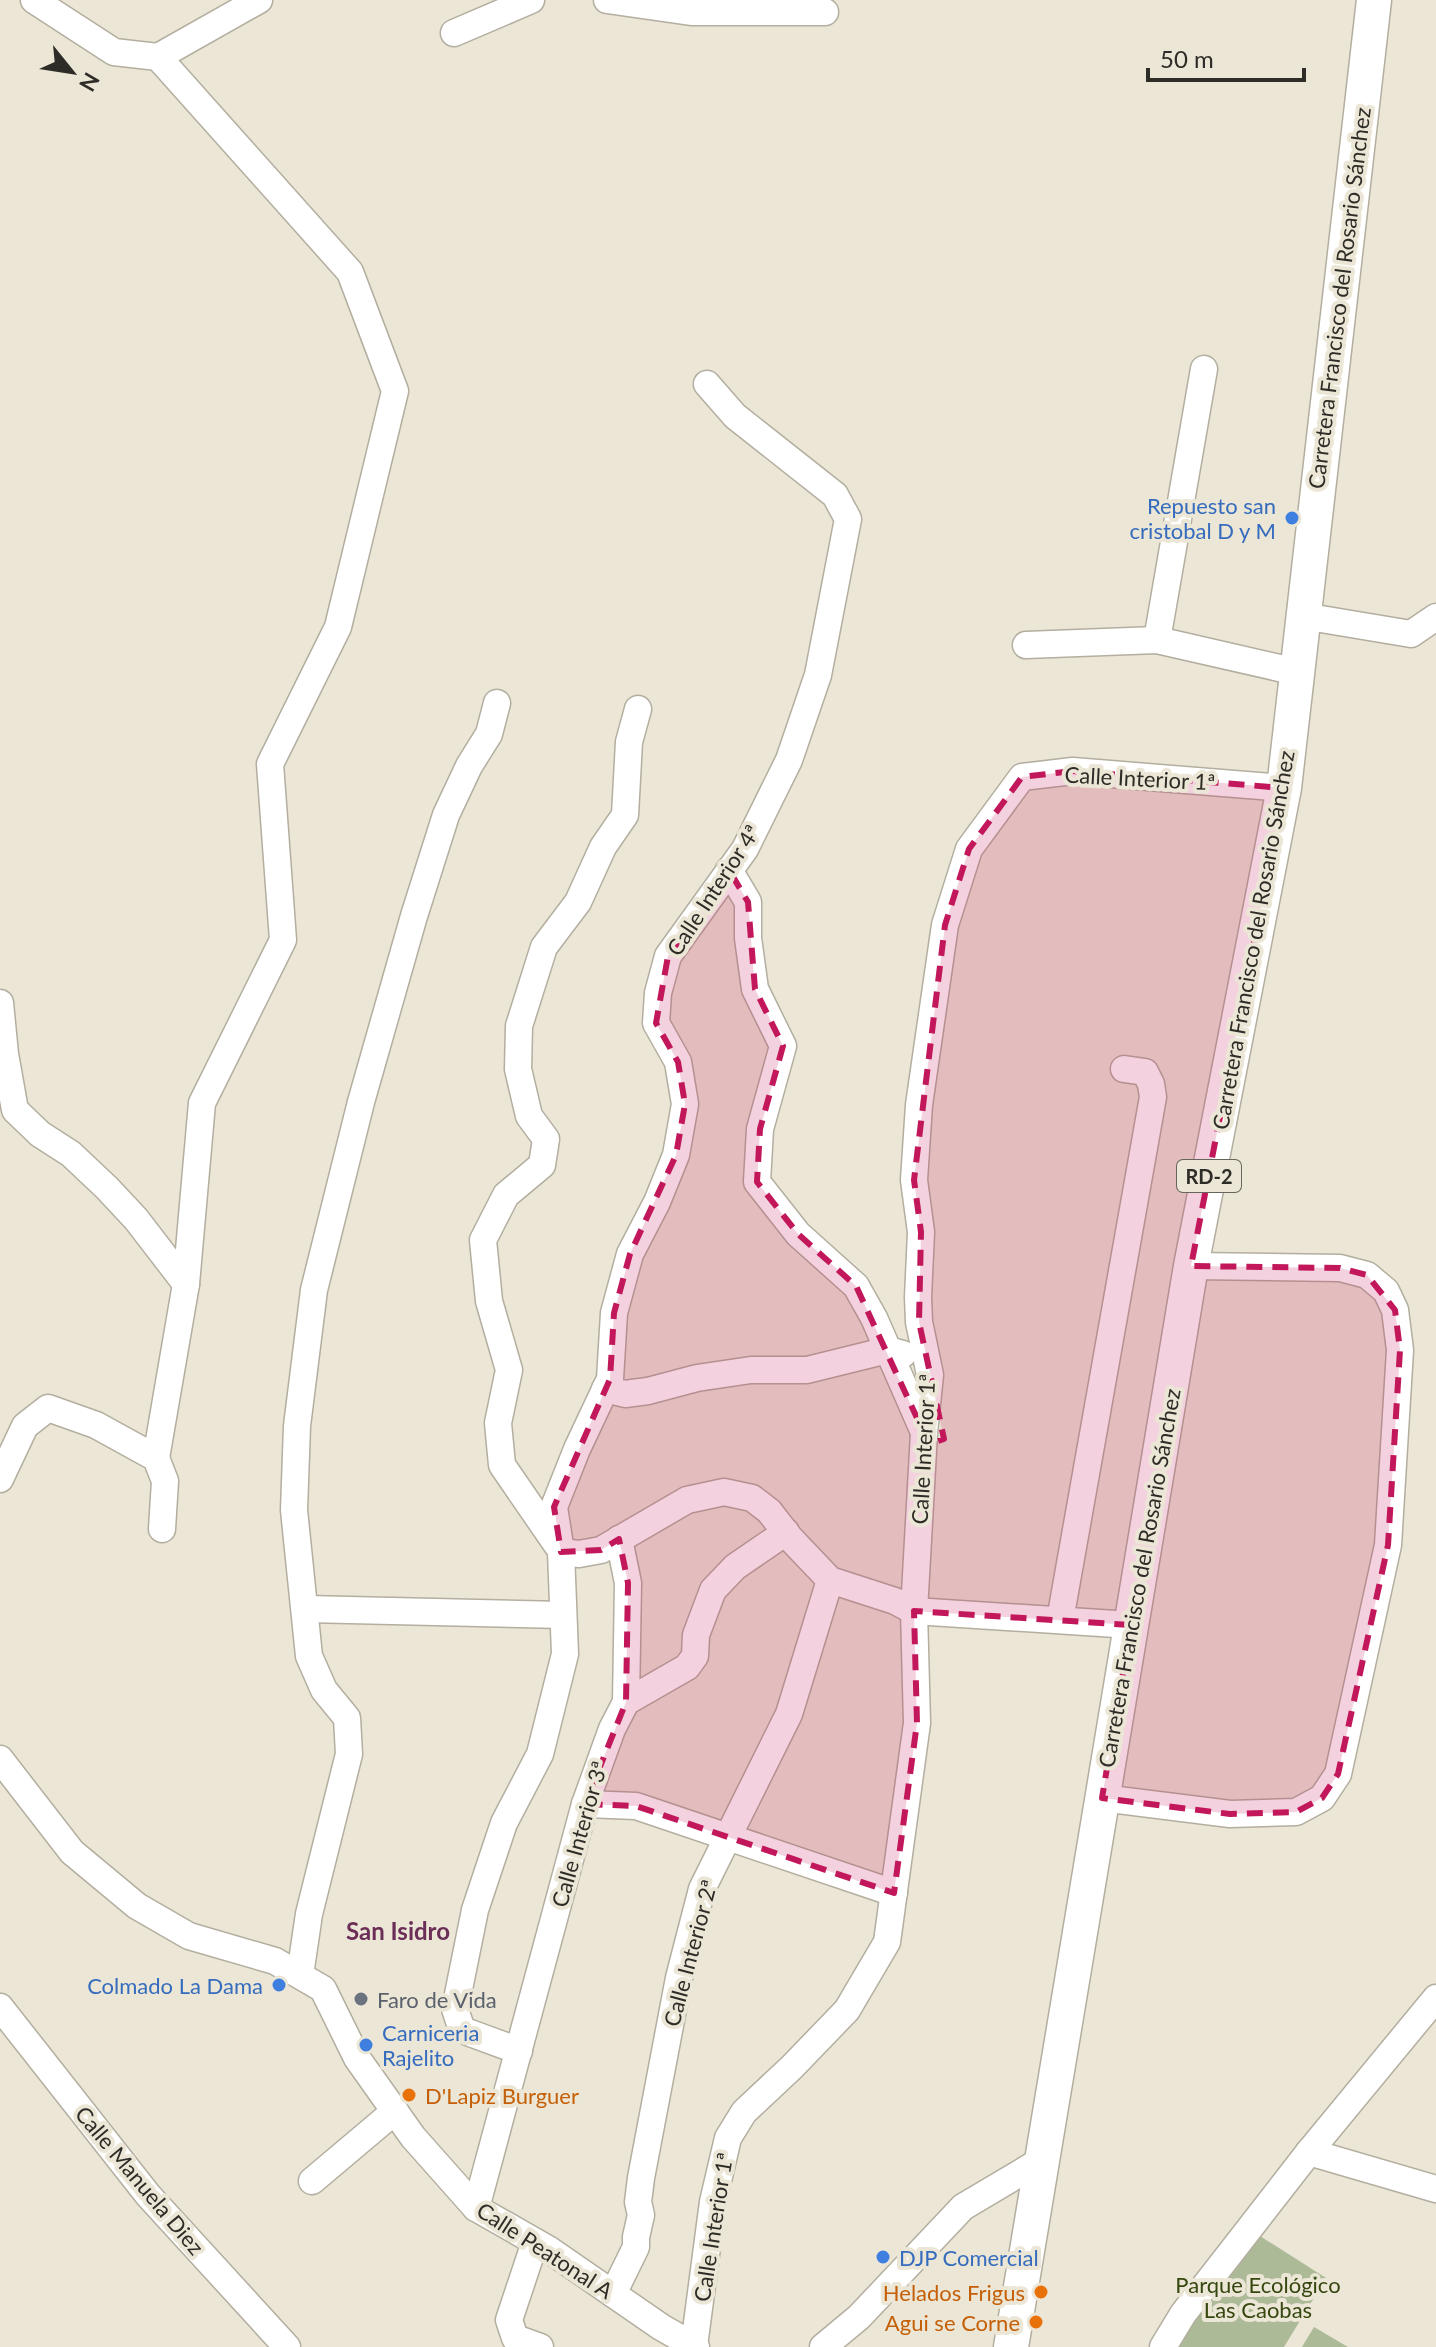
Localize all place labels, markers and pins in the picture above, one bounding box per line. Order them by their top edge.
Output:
place label: Repuesto san cristobal D y M [1130,492,1276,544]
marker: Repuesto san cristobal D y M [1283,509,1301,527]
place label: Colmado La Dama [87,1972,263,1999]
marker: Colmado La Dama [270,1976,288,1994]
place label: Faro de Vida [377,1986,497,2013]
marker: Faro de Vida [352,1990,370,2008]
place label: Carniceria Rajelito [382,2019,479,2071]
marker: Carniceria Rajelito [357,2036,375,2054]
place label: D'Lapiz Burguer [425,2082,579,2109]
marker: D'Lapiz Burguer [400,2086,418,2104]
place label: DJP Comercial [899,2244,1039,2271]
marker: DJP Comercial [874,2248,892,2266]
place label: Helados Frigus [883,2279,1025,2306]
marker: Helados Frigus [1032,2283,1050,2301]
place label: Agui se Corne [885,2309,1020,2336]
marker: Agui se Corne [1027,2313,1045,2331]

